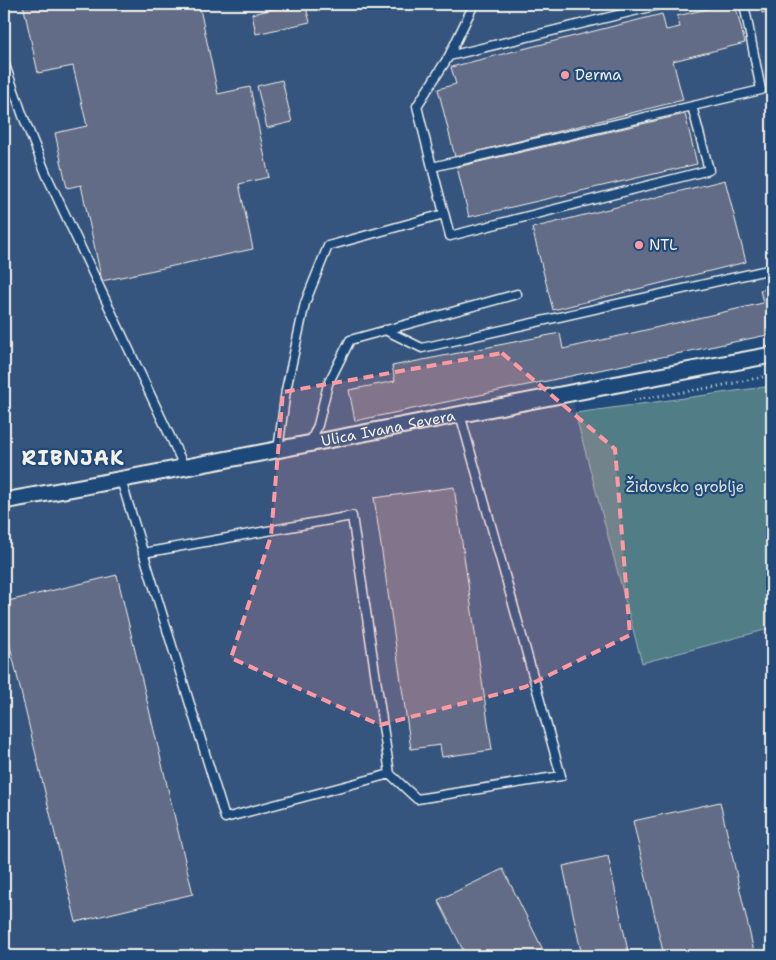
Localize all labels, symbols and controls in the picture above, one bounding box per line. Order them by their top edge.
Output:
place label: Derma [575,65,622,85]
marker: Derma [559,69,571,81]
place label: NTL [649,235,677,255]
marker: NTL [633,239,645,251]
street label: Ulica Ivana Severa [319,405,458,451]
district label: RIBNJAK [21,445,125,471]
park label: Židovsko groblje [626,476,744,497]

